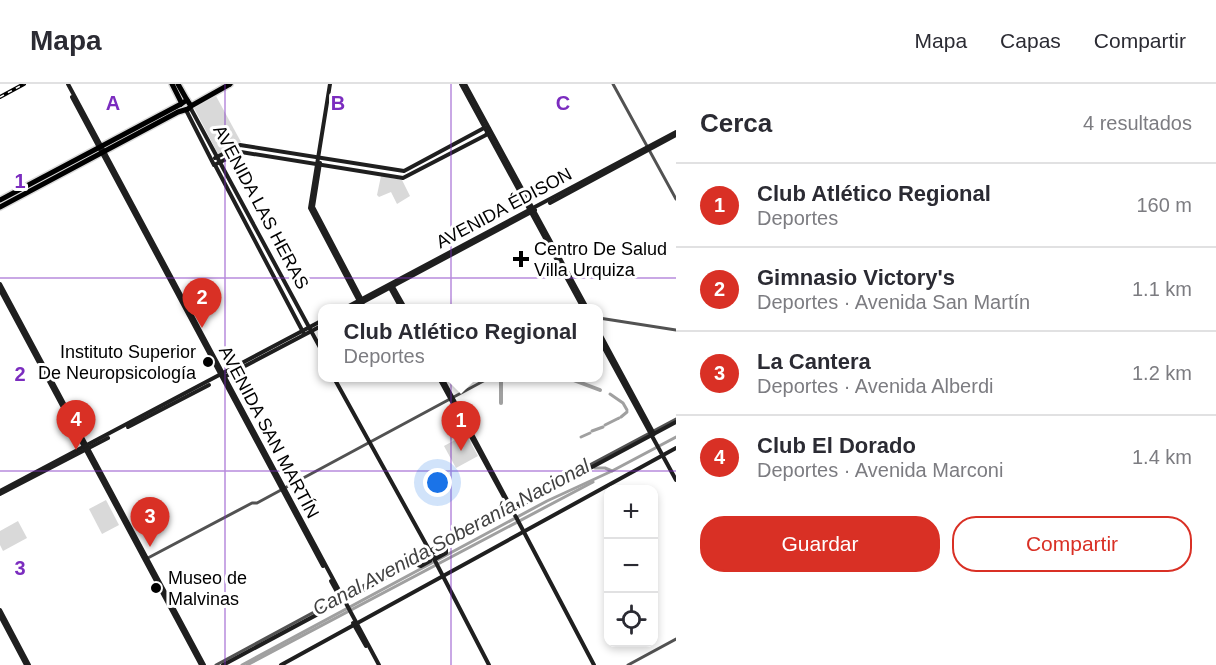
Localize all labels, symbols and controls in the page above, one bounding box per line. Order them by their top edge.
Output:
text: Mapa [30,25,102,56]
text: Mapa [915,29,967,52]
text: Capas [1000,29,1061,52]
text: Compartir [1094,29,1186,52]
text: A [106,92,120,114]
text: B [331,92,345,114]
text: C [556,92,570,114]
text: Cerca [700,108,772,138]
text: 4 resultados [1083,112,1192,134]
street label: AVENIDA LAS HERAS [209,122,313,292]
street label: AVENIDA ÉDISON [433,164,575,252]
text: 1 [14,170,26,192]
text: Club Atlético Regional [757,181,991,206]
text: 1 [714,194,725,216]
text: 160 m [1136,194,1192,216]
text: Deportes [757,207,838,229]
place label: Centro De Salud Villa Urquiza [534,239,667,280]
marker: Centro De Salud Villa Urquiza [512,250,530,268]
text: Gimnasio Victory's [757,265,955,290]
pin: 2 [182,278,222,328]
text: 2 [714,278,725,300]
text: 1.1 km [1132,278,1192,300]
text: Deportes · Avenida San Martín [757,291,1030,313]
popup [318,304,603,382]
text: Club Atlético Regional [344,319,577,344]
place label: Instituto Superior De Neuropsicología [38,342,197,383]
street label: AVENIDA SAN MARTÍN [215,342,323,522]
text: Deportes [344,345,425,367]
text: La Cantera [757,349,871,374]
marker: Instituto Superior De Neuropsicología [201,355,215,369]
text: 3 [714,362,725,384]
text: 1.2 km [1132,362,1192,384]
text: 2 [14,363,26,385]
text: Deportes · Avenida Alberdi [757,375,993,397]
pin: 4 [56,400,96,450]
pin: 1 [442,402,480,451]
text: Club El Dorado [757,433,916,458]
text: 4 [714,446,725,468]
text: 1.4 km [1132,446,1192,468]
water label: Canal Avenida Soberanía Nacional [309,454,594,620]
text: Deportes · Avenida Marconi [757,459,1003,481]
your location [423,468,452,497]
map controls [604,485,658,647]
button: + [604,485,658,539]
pin: 3 [130,498,170,547]
button: Guardar [700,516,940,572]
button: Compartir [952,516,1192,572]
button: − [604,539,658,593]
text: 3 [14,557,26,579]
place label: Museo de Malvinas [168,568,247,609]
marker: Museo de Malvinas [149,581,163,595]
button: locate [604,593,658,647]

